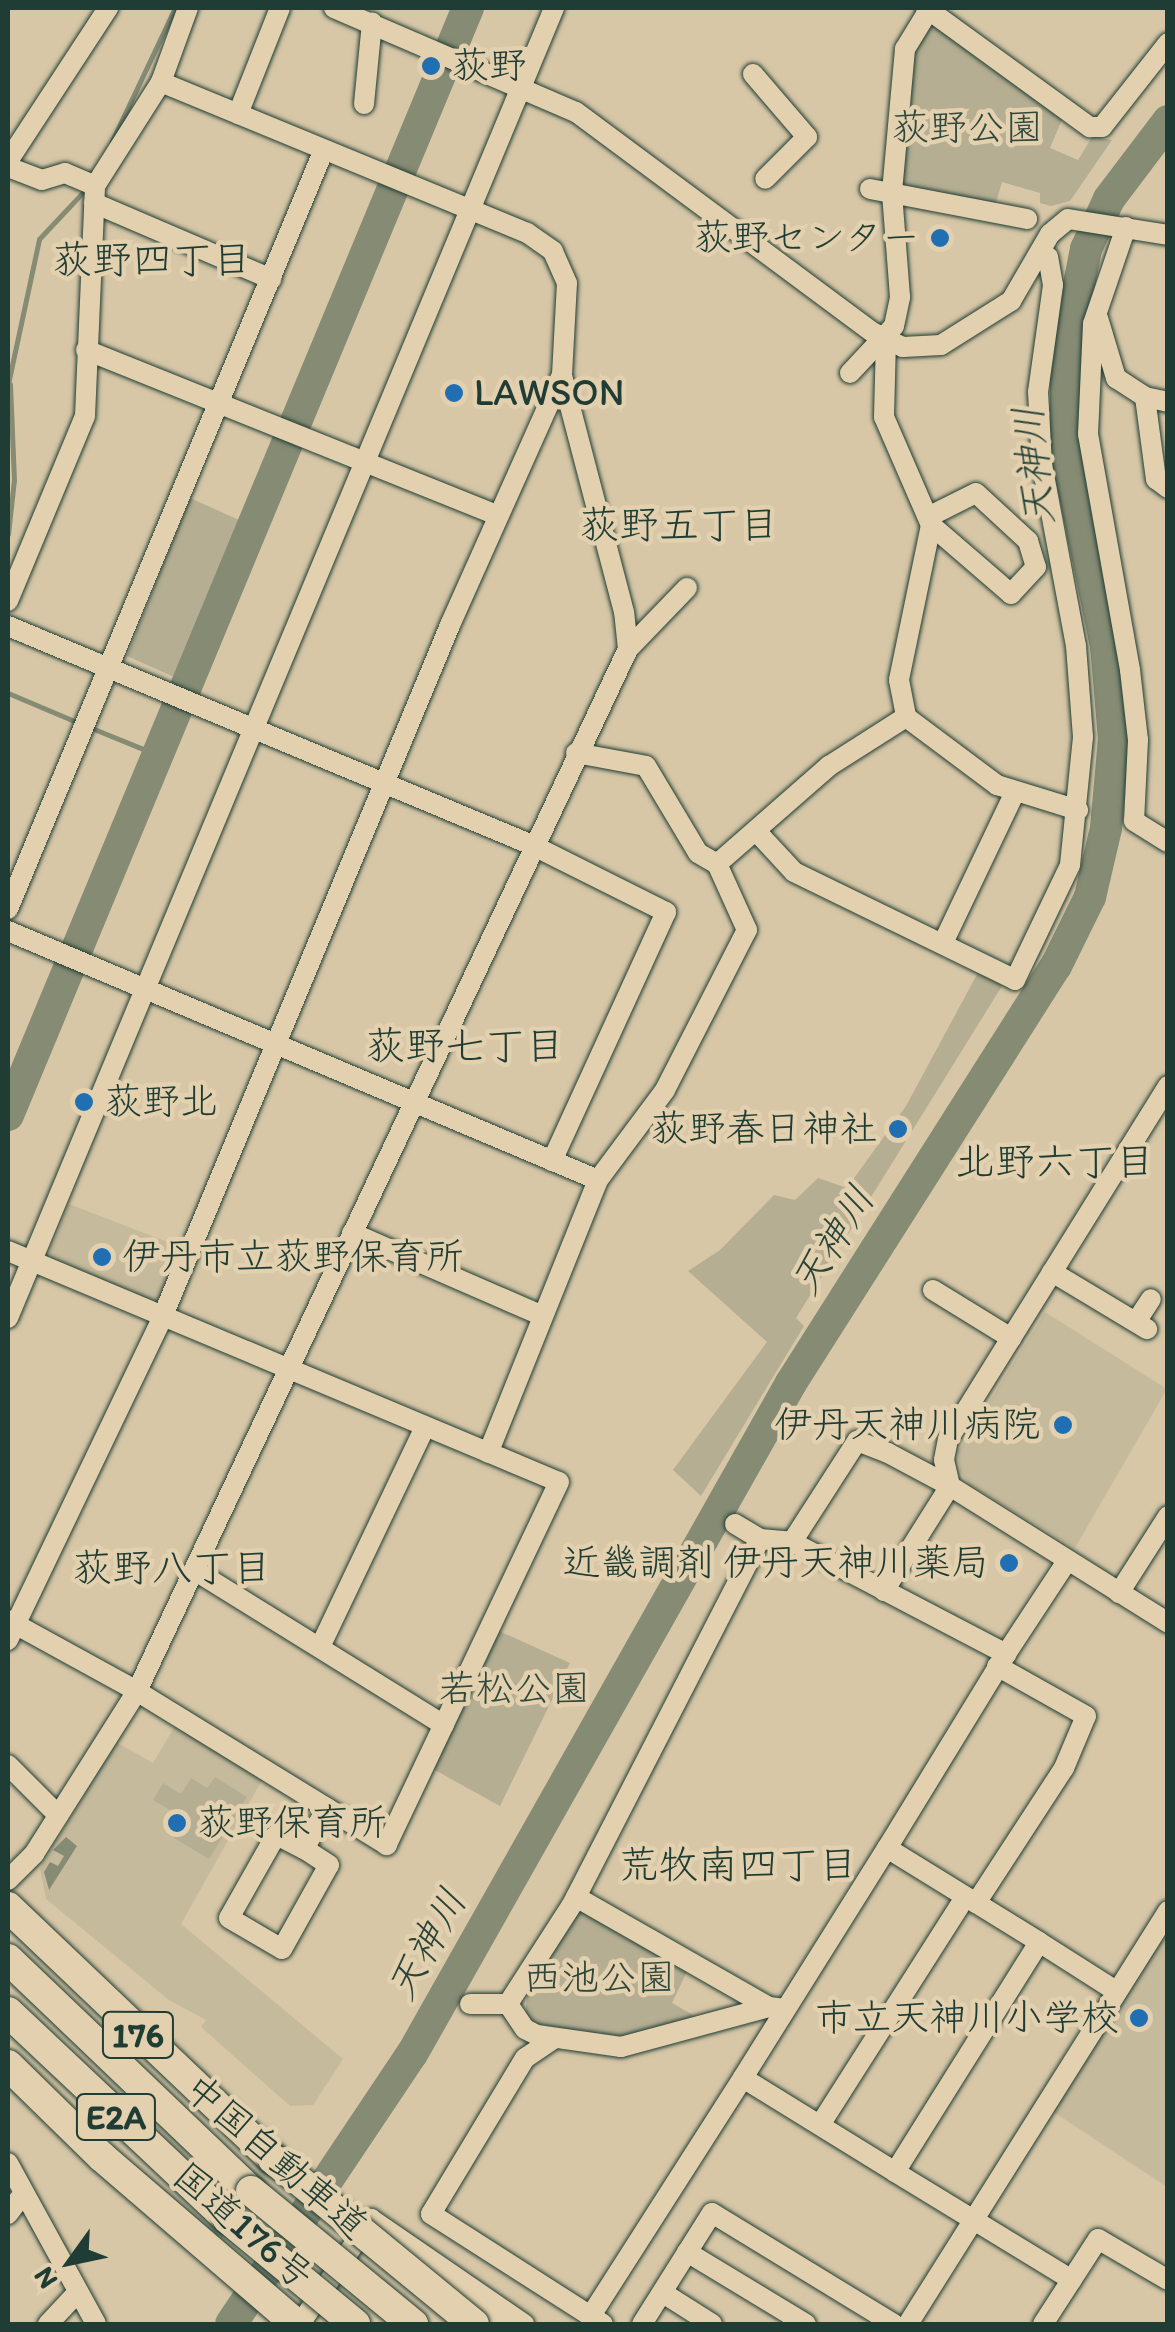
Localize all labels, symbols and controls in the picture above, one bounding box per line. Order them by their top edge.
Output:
place label: 荻野 [451,43,527,89]
marker: 荻野 [420,55,442,77]
park label: 荻野公園 [891,105,1043,151]
place label: 荻野センター [692,215,920,261]
marker: 荻野センター [929,227,951,249]
district label: 荻野四丁目 [52,235,252,283]
place label: LAWSON [474,370,624,416]
marker: LAWSON [443,382,465,404]
water label: 天神川 [1003,404,1063,528]
district label: 荻野五丁目 [579,500,779,548]
district label: 荻野七丁目 [365,1021,565,1069]
place label: 荻野北 [104,1079,218,1125]
marker: 荻野北 [73,1091,95,1113]
place label: 荻野春日神社 [650,1106,878,1152]
marker: 荻野春日神社 [887,1118,909,1140]
district label: 北野六丁目 [955,1137,1155,1185]
water label: 天神川 [780,1176,884,1304]
place label: 伊丹市立荻野保育所 [122,1234,464,1280]
marker: 伊丹市立荻野保育所 [91,1246,113,1268]
place label: 伊丹天神川病院 [774,1402,1040,1448]
marker: 伊丹天神川病院 [1050,1412,1076,1438]
place label: 近畿調剤 伊丹天神川薬局 [562,1540,989,1586]
district label: 荻野八丁目 [72,1543,272,1591]
marker: 近畿調剤 伊丹天神川薬局 [998,1552,1020,1574]
park label: 若松公園 [438,1666,590,1712]
place label: 荻野保育所 [197,1800,387,1846]
marker: 荻野保育所 [166,1812,188,1834]
district label: 荒牧南四丁目 [618,1840,858,1888]
water label: 天神川 [376,1880,476,2008]
park label: 西池公園 [523,1955,675,2001]
place label: 市立天神川小学校 [815,1995,1119,2041]
road number: 176 [100,2005,176,2065]
marker: 市立天神川小学校 [1128,2007,1150,2029]
street label: 中国自動車道 [175,2065,377,2249]
road number: E2A [74,2087,158,2147]
street label: 国道176号 [164,2153,322,2299]
north arrow [20,2212,120,2312]
text: N [25,2261,64,2296]

